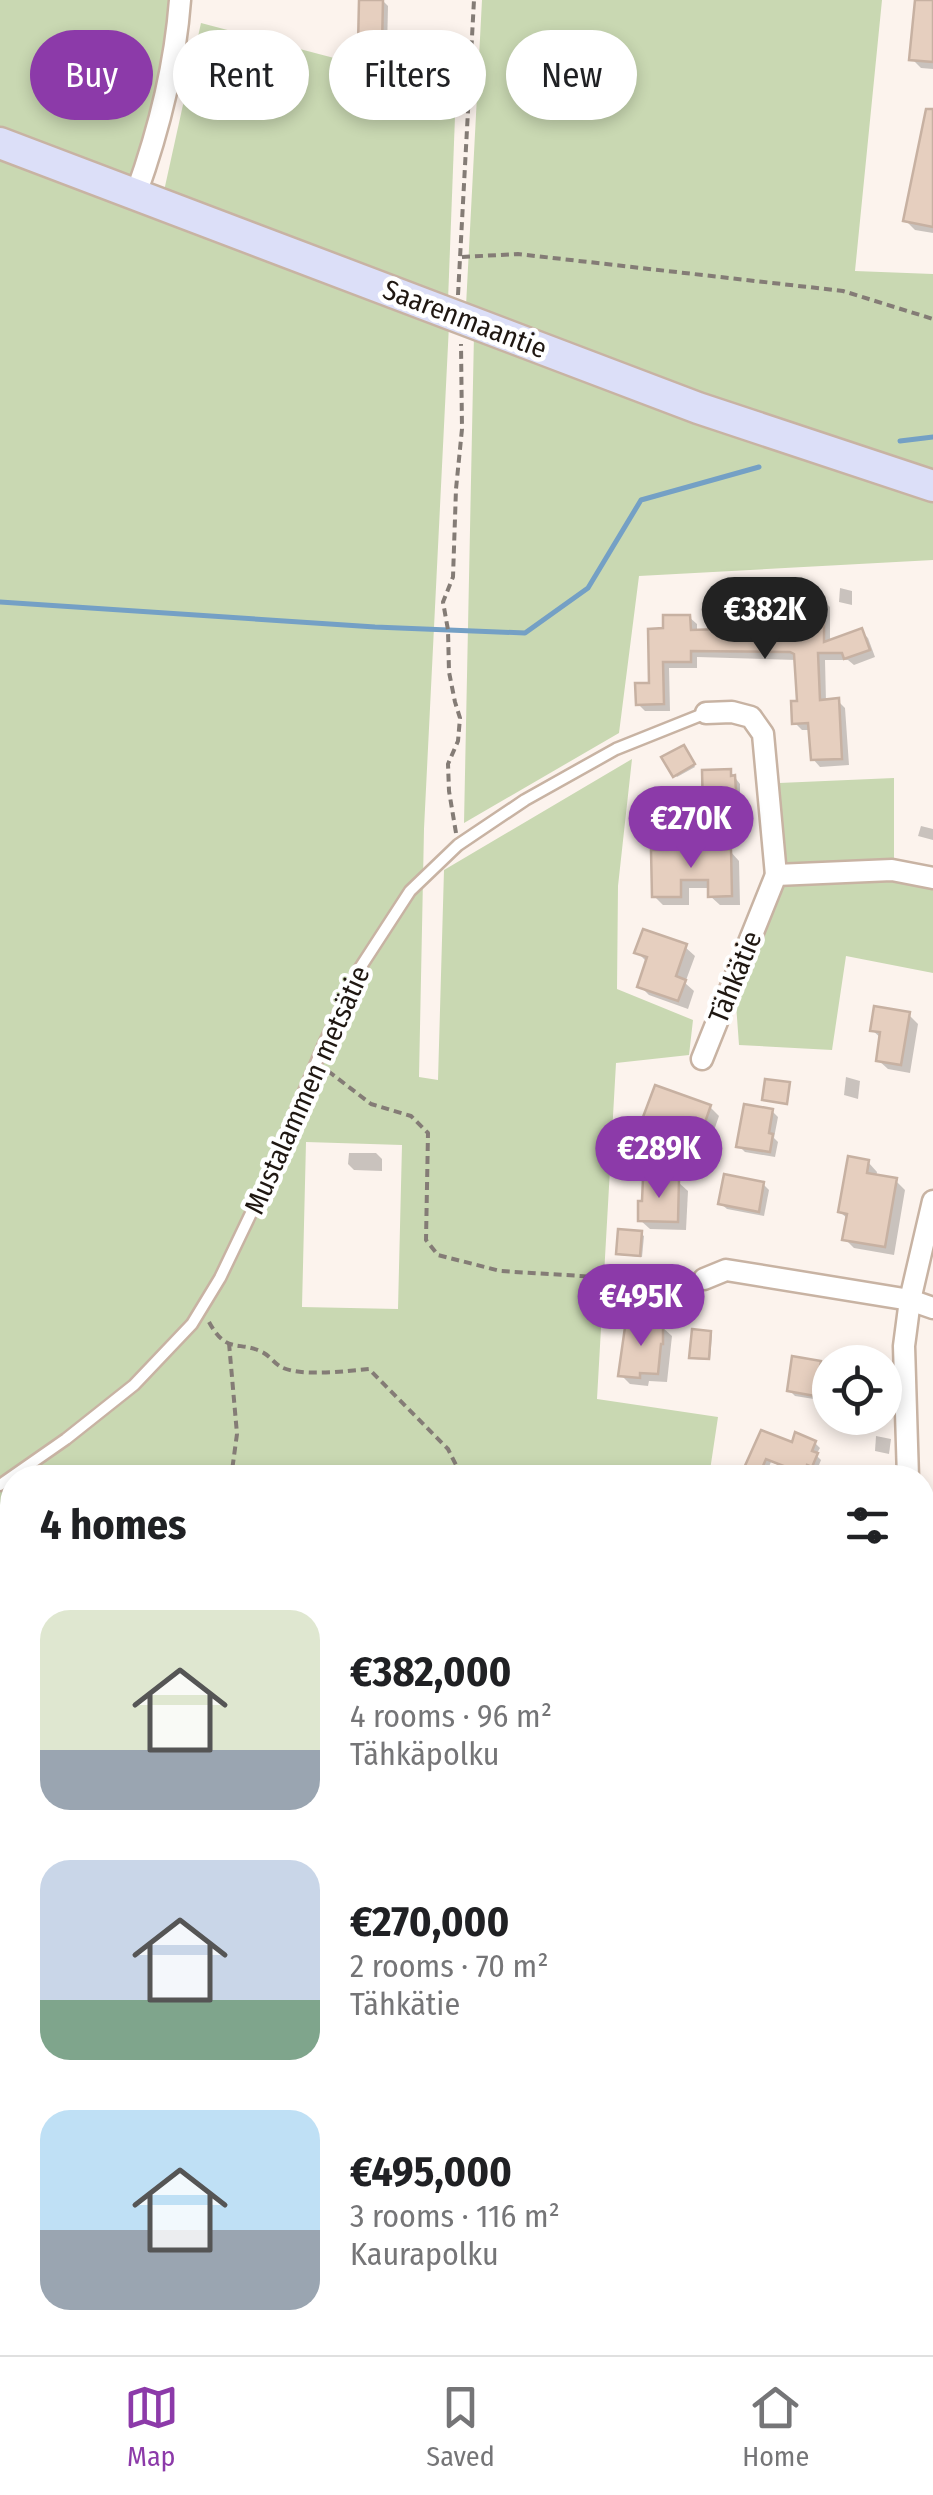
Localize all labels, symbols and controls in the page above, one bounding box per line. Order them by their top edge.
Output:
chip: Buy [30,30,153,120]
chip: Rent [173,30,309,120]
chip: Filters [329,30,486,120]
chip: New [506,30,637,120]
street label: Saarenmaantie [379,273,551,365]
pin: €382K [695,577,835,662]
text: €382K [724,590,806,628]
pin: €270K [621,786,761,871]
text: €270K [651,799,731,837]
street label: Tähkätie [702,926,768,1028]
street label: Mustalammen metsätie [237,961,377,1219]
pin: €289K [589,1116,729,1201]
text: €289K [617,1129,701,1167]
pin: €495K [571,1264,711,1349]
text: €495K [600,1277,682,1315]
map controls [812,1345,902,1435]
button: locate [812,1345,902,1435]
icon: filters [840,1498,895,1553]
text: 4 homes [40,1500,187,1550]
text: €382,000 [350,1647,512,1697]
icon: home [120,1650,240,1770]
text: 4 rooms · 96 m² [350,1697,552,1735]
text: Tähkäpolku [350,1735,500,1773]
text: €270,000 [350,1897,509,1947]
icon: home [120,1900,240,2020]
text: 2 rooms · 70 m² [350,1947,549,1985]
text: Tähkätie [350,1985,460,2023]
text: €495,000 [350,2147,512,2197]
icon: home [120,2150,240,2270]
text: 3 rooms · 116 m² [350,2197,560,2235]
text: Kaurapolku [350,2235,499,2273]
tab: Map [124,2380,179,2473]
tab: Saved [426,2380,495,2473]
tab: Home [742,2380,809,2473]

